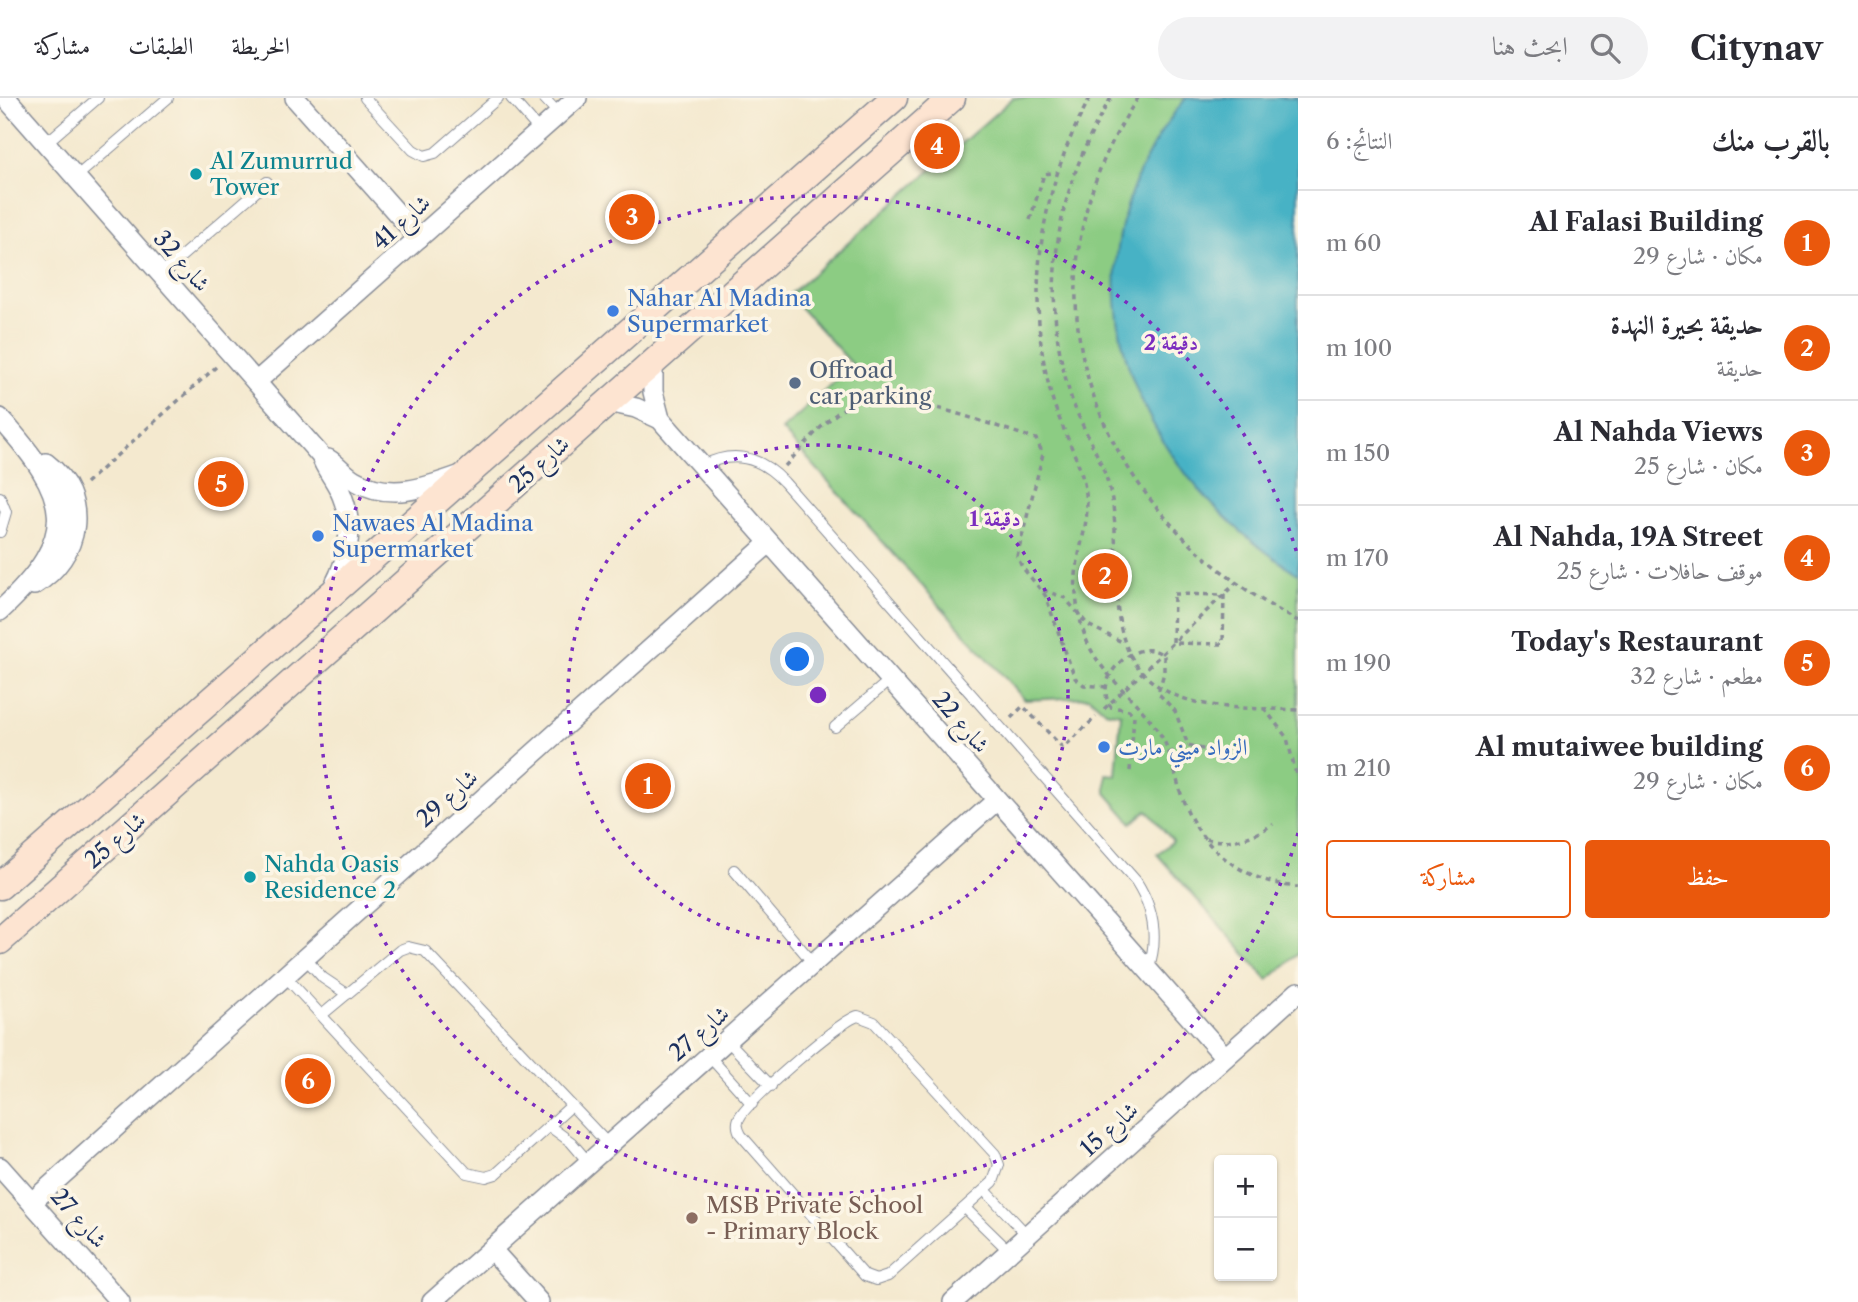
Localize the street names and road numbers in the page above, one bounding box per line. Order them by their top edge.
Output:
street label: شارع 41 [366,189,440,260]
street label: شارع 32 [143,225,216,301]
street label: شارع 25 [503,430,579,503]
street label: شارع 22 [922,685,995,762]
street label: شارع 29 [411,763,487,837]
street label: شارع 25 [79,806,155,879]
street label: شارع 27 [663,999,739,1071]
street label: شارع 15 [1074,1096,1148,1167]
street label: شارع 27 [41,1182,113,1258]

